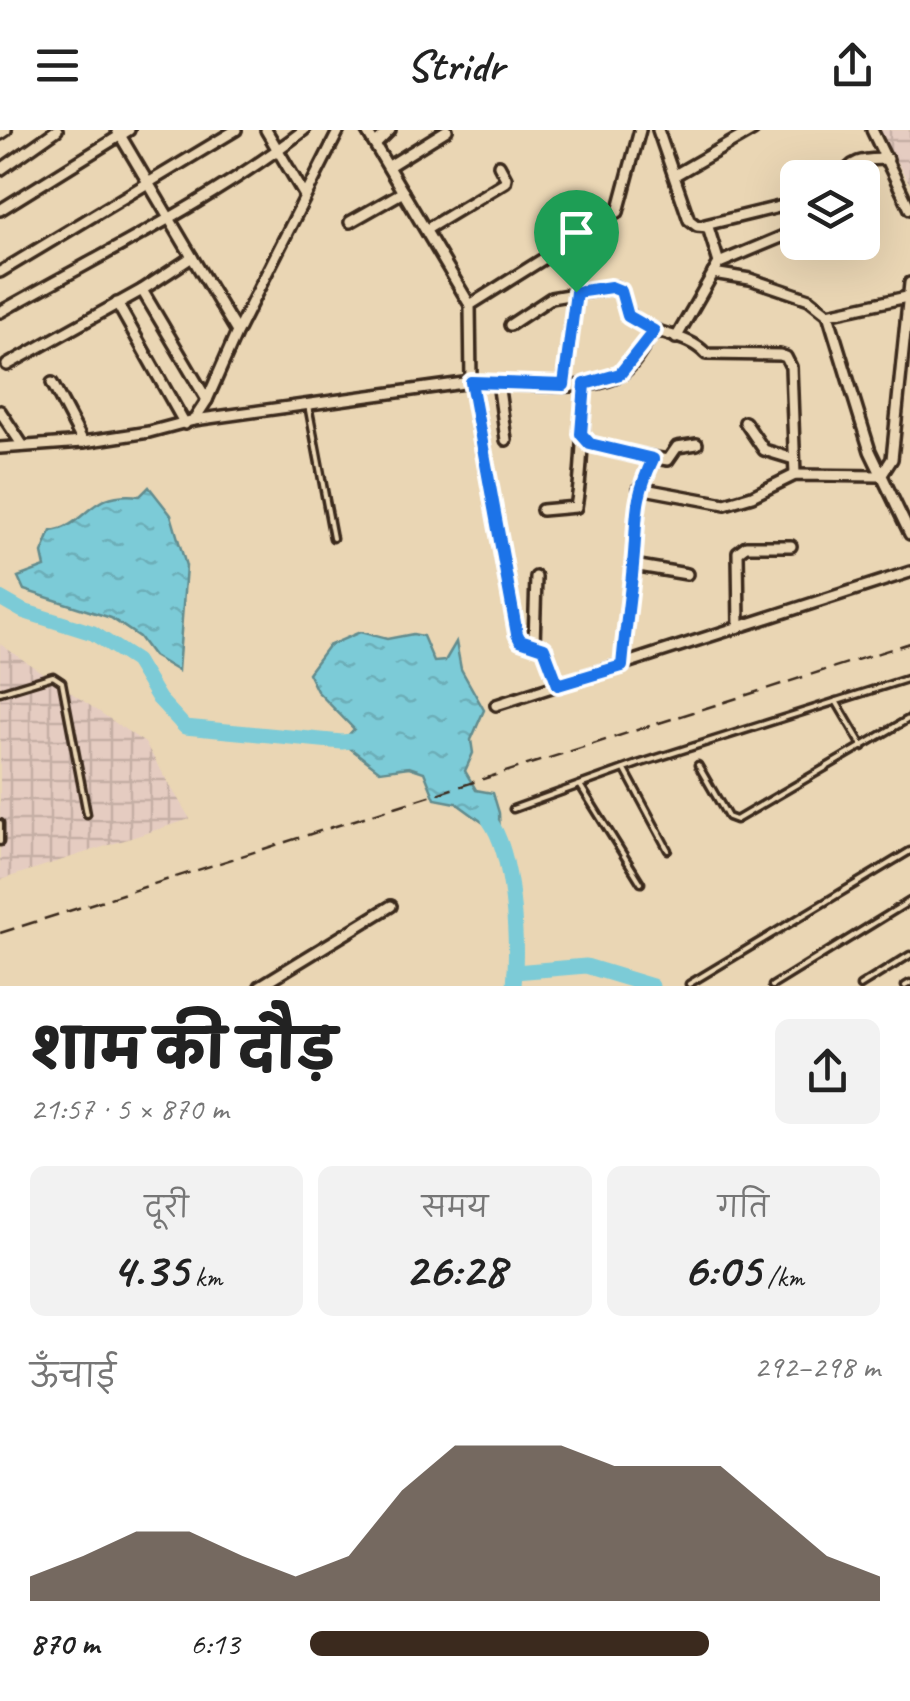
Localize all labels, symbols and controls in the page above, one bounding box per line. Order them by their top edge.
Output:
text: Stridr [406,37,504,94]
icon: menu [30,38,85,93]
icon: share [825,38,880,93]
map controls [780,160,880,260]
button: layers [780,160,880,260]
pin [534,190,619,293]
icon: arrive [549,205,604,260]
text: शाम की दौड़ [30,1015,336,1085]
button: share [775,1019,880,1124]
text: 21:57 · 5 × 870 m [30,1088,228,1129]
text: दूरी [145,1190,189,1225]
text: समय [422,1190,488,1225]
text: गति [718,1190,769,1225]
text: 4.35 [111,1238,188,1301]
text: 26:28 [405,1238,505,1301]
text: 6:05 [683,1238,760,1301]
text: km [188,1259,222,1294]
text: /km [760,1259,804,1294]
text: 292–298 m [754,1346,880,1387]
text: ऊँचाई [30,1356,116,1397]
text: 870 m [30,1623,99,1664]
text: 6:13 [190,1623,240,1664]

